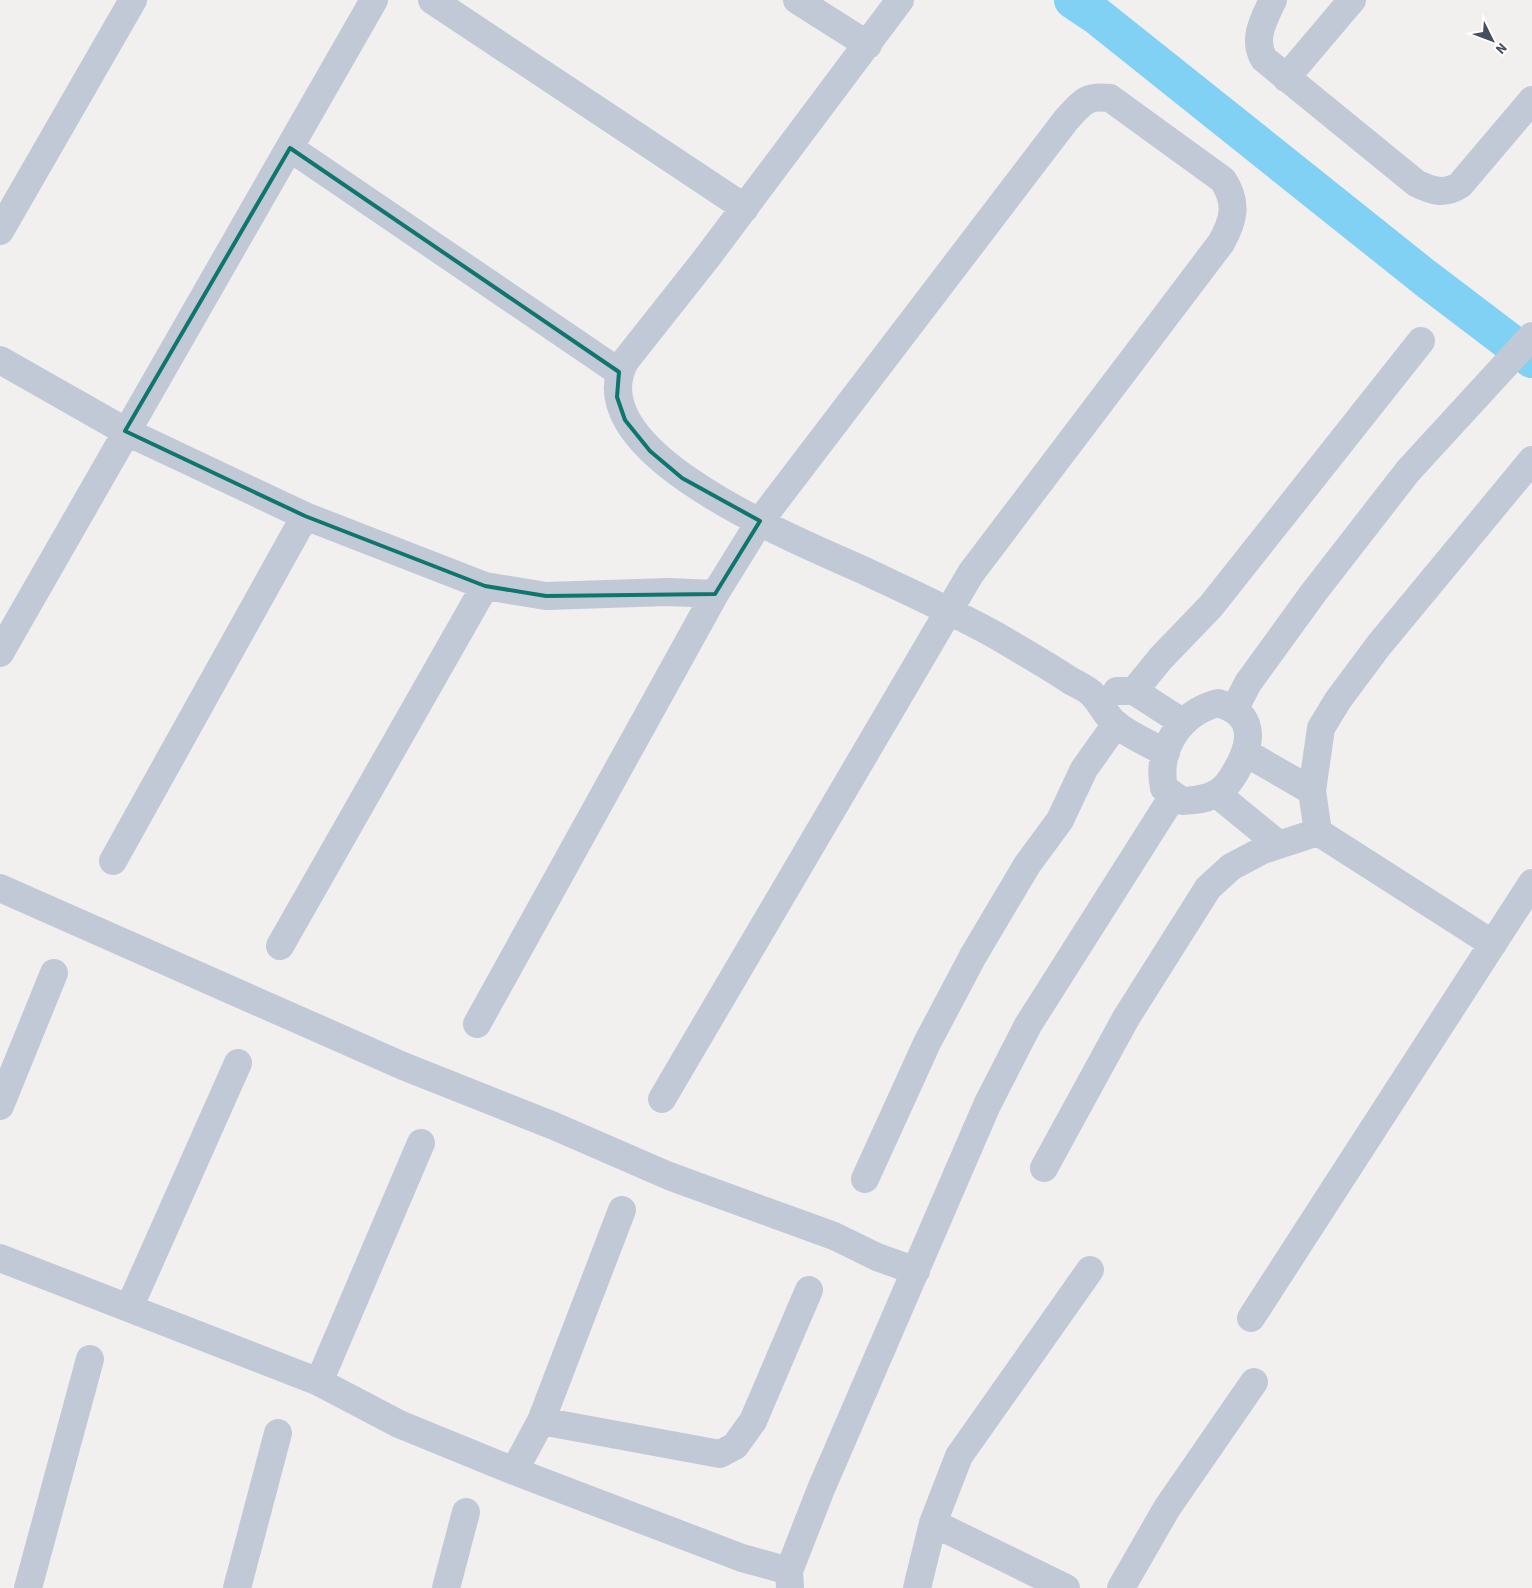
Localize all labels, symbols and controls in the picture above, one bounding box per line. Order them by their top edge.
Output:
north arrow [1467,15,1517,65]
text: N [1490,38,1511,58]

